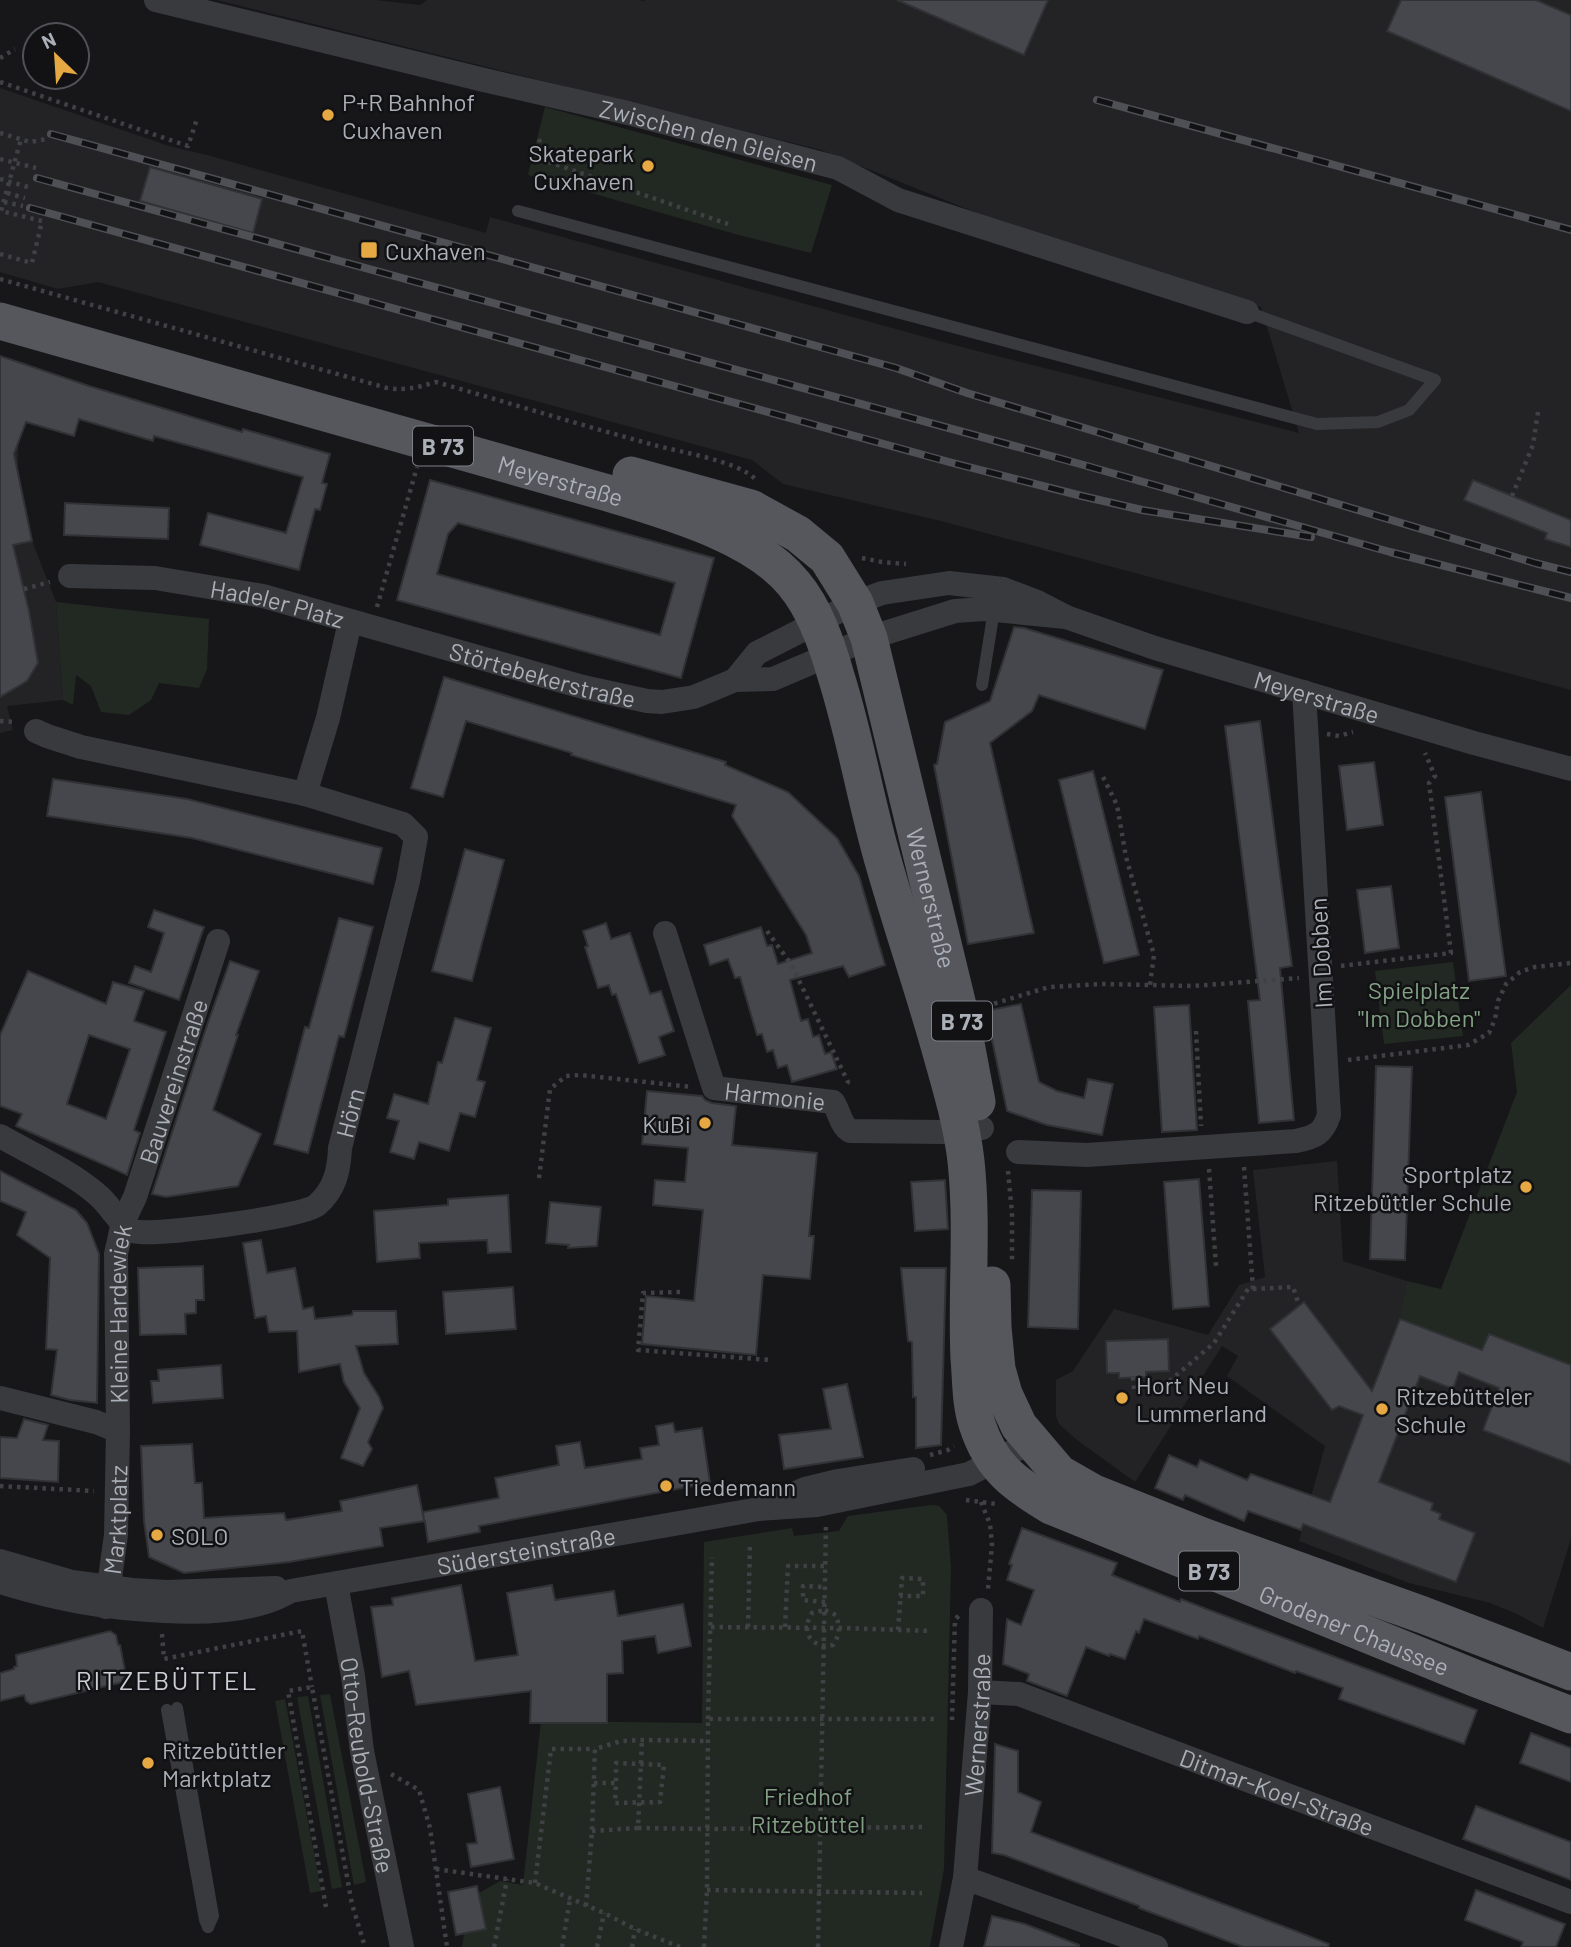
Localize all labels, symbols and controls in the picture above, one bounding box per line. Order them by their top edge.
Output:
north arrow [21,21,91,91]
text: N [38,27,59,53]
place label: P+R Bahnhof Cuxhaven [342,87,475,144]
street label: Zwischen den Gleisen [597,93,821,177]
marker: P+R Bahnhof Cuxhaven [320,107,336,123]
place label: Skatepark Cuxhaven [529,138,634,195]
marker: Skatepark Cuxhaven [640,158,656,174]
place label: Cuxhaven [385,236,486,265]
marker: Cuxhaven [359,240,379,260]
road number: B 73 [413,426,473,466]
street label: Meyerstraße [495,448,627,511]
street label: Hadeler Platz [208,573,348,633]
street label: Störtebekerstraße [446,635,639,713]
street label: Meyerstraße [1251,664,1383,729]
street label: Wernerstraße [901,825,963,971]
street label: Im Dobben [1303,897,1337,1009]
park label: Spielplatz "Im Dobben" [1358,975,1480,1032]
street label: Bauvereinstraße [132,995,213,1167]
road number: B 73 [932,1002,992,1040]
street label: Harmonie [723,1075,827,1116]
street label: Hörn [329,1085,369,1141]
place label: KuBi [642,1109,691,1138]
marker: KuBi [697,1115,713,1131]
place label: Sportplatz Ritzebüttler Schule [1313,1159,1512,1216]
marker: Sportplatz Ritzebüttler Schule [1518,1179,1534,1195]
street label: Kleine Hardewiek [102,1221,137,1404]
place label: Hort Neu Lummerland [1136,1370,1267,1427]
place label: Ritzebütteler Schule [1396,1381,1532,1438]
marker: Hort Neu Lummerland [1114,1390,1130,1406]
marker: Ritzebütteler Schule [1374,1401,1390,1417]
street label: Marktplatz [96,1465,132,1576]
place label: Tiedemann [680,1472,796,1501]
marker: Tiedemann [658,1478,674,1494]
street label: Südersteinstraße [435,1520,618,1580]
place label: SOLO [171,1521,228,1550]
marker: SOLO [149,1527,165,1543]
road number: B 73 [1179,1552,1239,1590]
street label: Grodener Chaussee [1255,1578,1454,1681]
street label: Wernerstraße [957,1653,995,1797]
street label: Otto-Reubold-Straße [335,1655,401,1876]
district label: RITZEBÜTTEL [76,1664,258,1695]
place label: Ritzebüttler Marktplatz [162,1735,286,1792]
street label: Ditmar-Koel-Straße [1176,1742,1378,1841]
marker: Ritzebüttler Marktplatz [140,1755,156,1771]
park label: Friedhof Ritzebüttel [751,1781,865,1838]

